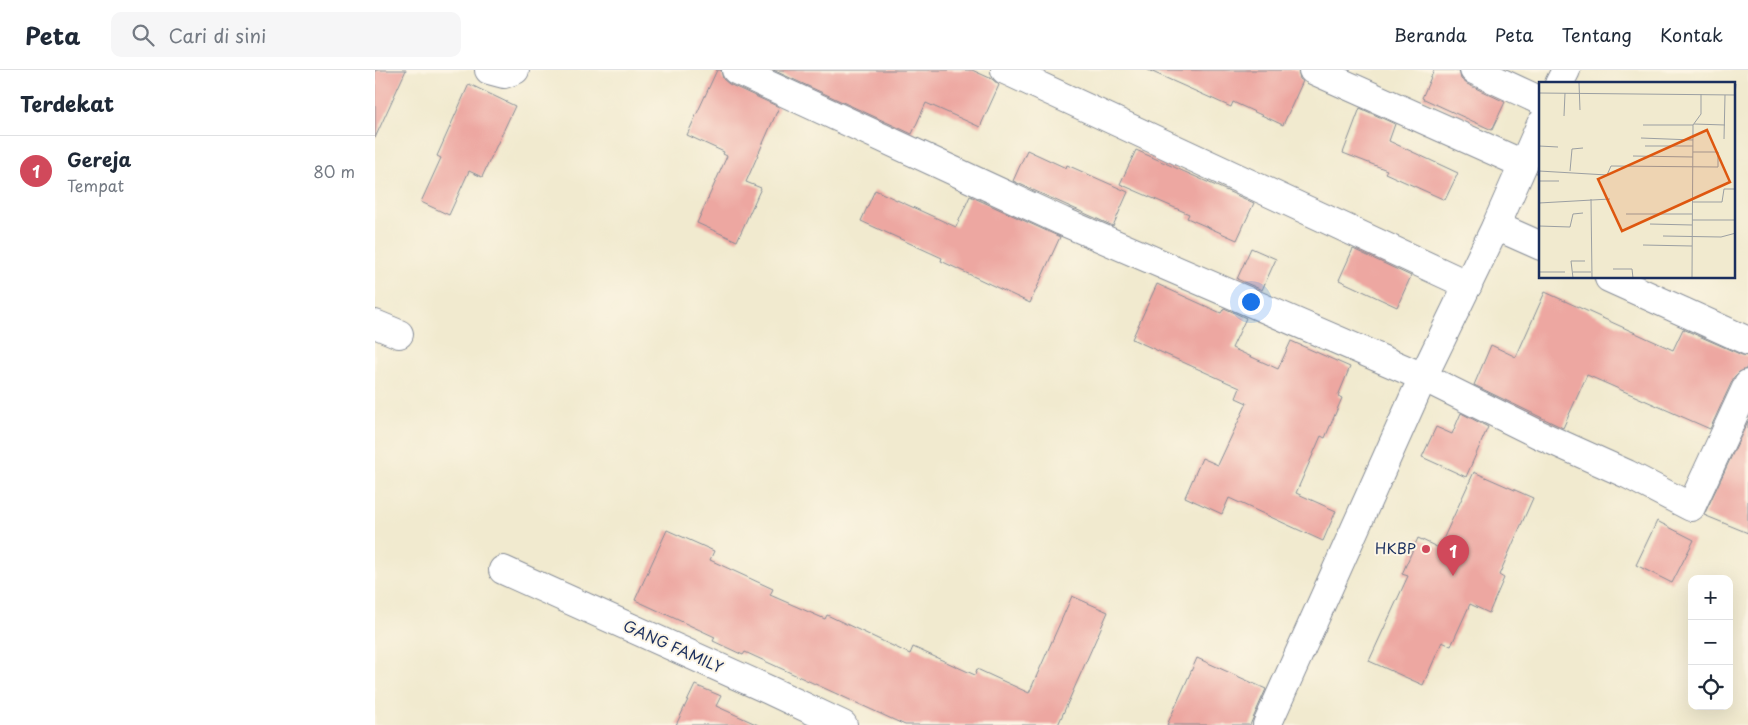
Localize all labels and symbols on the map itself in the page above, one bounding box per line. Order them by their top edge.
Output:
inset map [1539,82,1735,279]
your location [1238,289,1264,315]
pin: 1 [1437,535,1469,576]
place label: HKBP [1375,536,1416,559]
marker: HKBP [1420,543,1432,555]
street label: GANG FAMILY [620,613,727,678]

